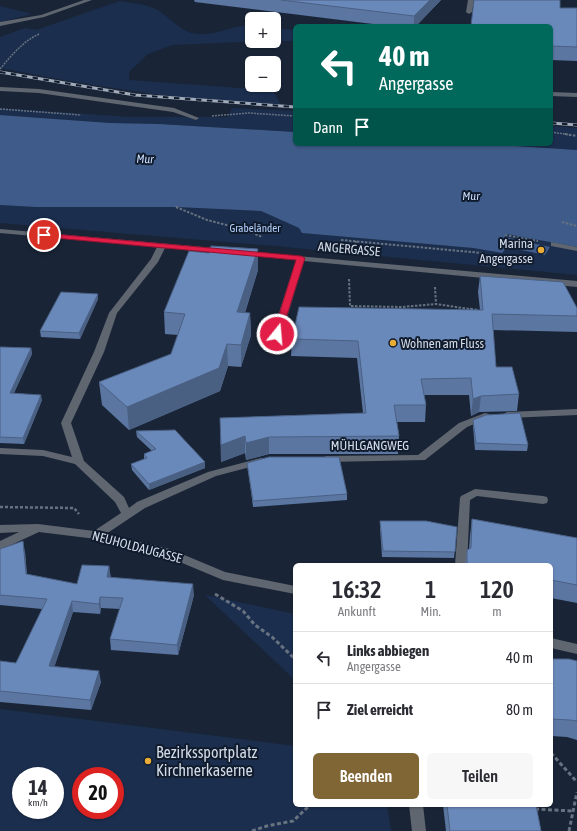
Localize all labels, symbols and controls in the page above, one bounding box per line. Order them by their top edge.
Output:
map controls [245,12,281,92]
button: + [245,12,281,48]
icon: left [313,40,365,92]
text: 40 m [379,40,429,72]
button: − [245,56,281,92]
text: Angergasse [379,73,454,94]
icon: arrive [351,116,373,138]
text: Dann [313,119,343,136]
water label: Mur [136,152,154,166]
water label: Mur [462,189,480,203]
pin [27,218,61,252]
park label: Grabeländer [230,222,281,234]
icon: arrive [33,224,55,246]
place label: Marina Angergasse [479,236,533,266]
street label: ANGERGASSE [317,239,381,259]
marker: Marina Angergasse [536,245,546,255]
position arrow [256,313,298,355]
place label: Wohnen am Fluss [401,336,484,351]
marker: Wohnen am Fluss [388,338,398,348]
street label: MÜHLGANGWEG [331,438,409,453]
street label: NEUHOLDAUGASSE [91,528,184,566]
text: 16:32 [332,576,382,603]
text: 1 [425,576,436,603]
text: 120 [480,576,514,603]
text: Ankunft [338,604,376,619]
text: Min. [421,604,441,619]
text: m [492,604,502,619]
text: Links abbiegen [347,642,429,659]
icon: left [313,647,335,669]
text: 40 m [506,649,533,666]
text: Angergasse [347,659,401,674]
icon: arrive [313,699,335,721]
text: Ziel erreicht [347,701,413,718]
text: 80 m [506,701,533,718]
place label: Bezirkssportplatz Kirchnerkaserne [156,743,257,779]
button: Beenden [313,753,419,799]
button: Teilen [427,753,533,799]
marker: Bezirkssportplatz Kirchnerkaserne [143,756,153,766]
speed limit sign: 20 [72,767,124,819]
text: 14 [29,776,47,799]
text: km/h [28,797,48,808]

